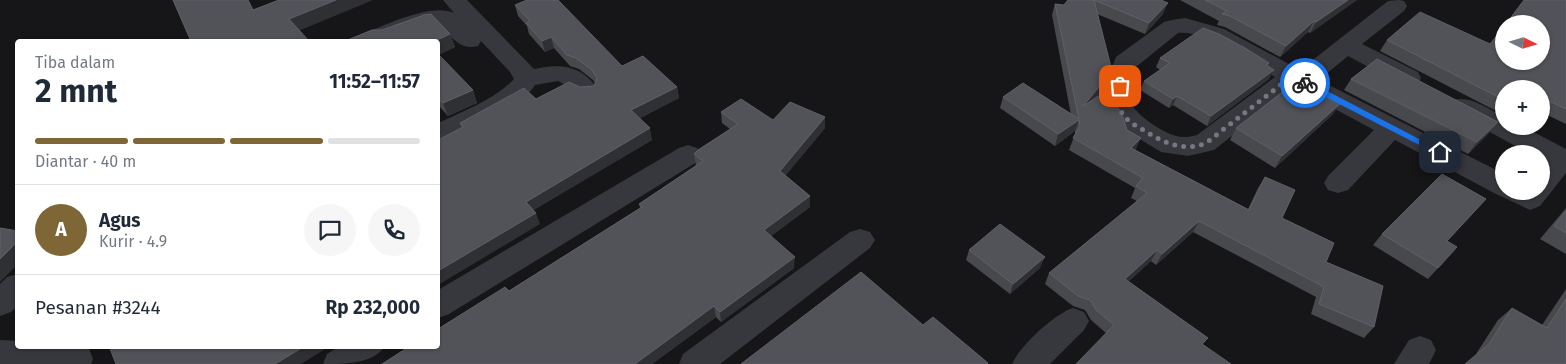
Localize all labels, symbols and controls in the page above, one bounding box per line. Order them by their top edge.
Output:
north arrow [1495,15,1550,70]
map controls [1495,15,1550,200]
text: Tiba dalam [35,53,115,72]
courier [1280,58,1330,108]
pin [1099,65,1141,107]
icon: bike [1291,69,1319,97]
text: 11:52–11:57 [329,70,420,93]
text: 2 mnt [35,72,117,110]
icon: bag [1106,72,1134,100]
button: + [1495,80,1550,135]
pin [1419,131,1461,173]
icon: home [1426,138,1454,166]
button: − [1495,145,1550,200]
text: Diantar · 40 m [35,152,136,171]
button: chat [304,204,356,256]
button: phone [368,204,420,256]
text: Agus [99,209,141,232]
text: A [55,218,67,241]
text: Kurir · 4.9 [99,232,167,251]
text: Pesanan #3244 [35,296,161,319]
text: Rp 232,000 [326,296,420,319]

